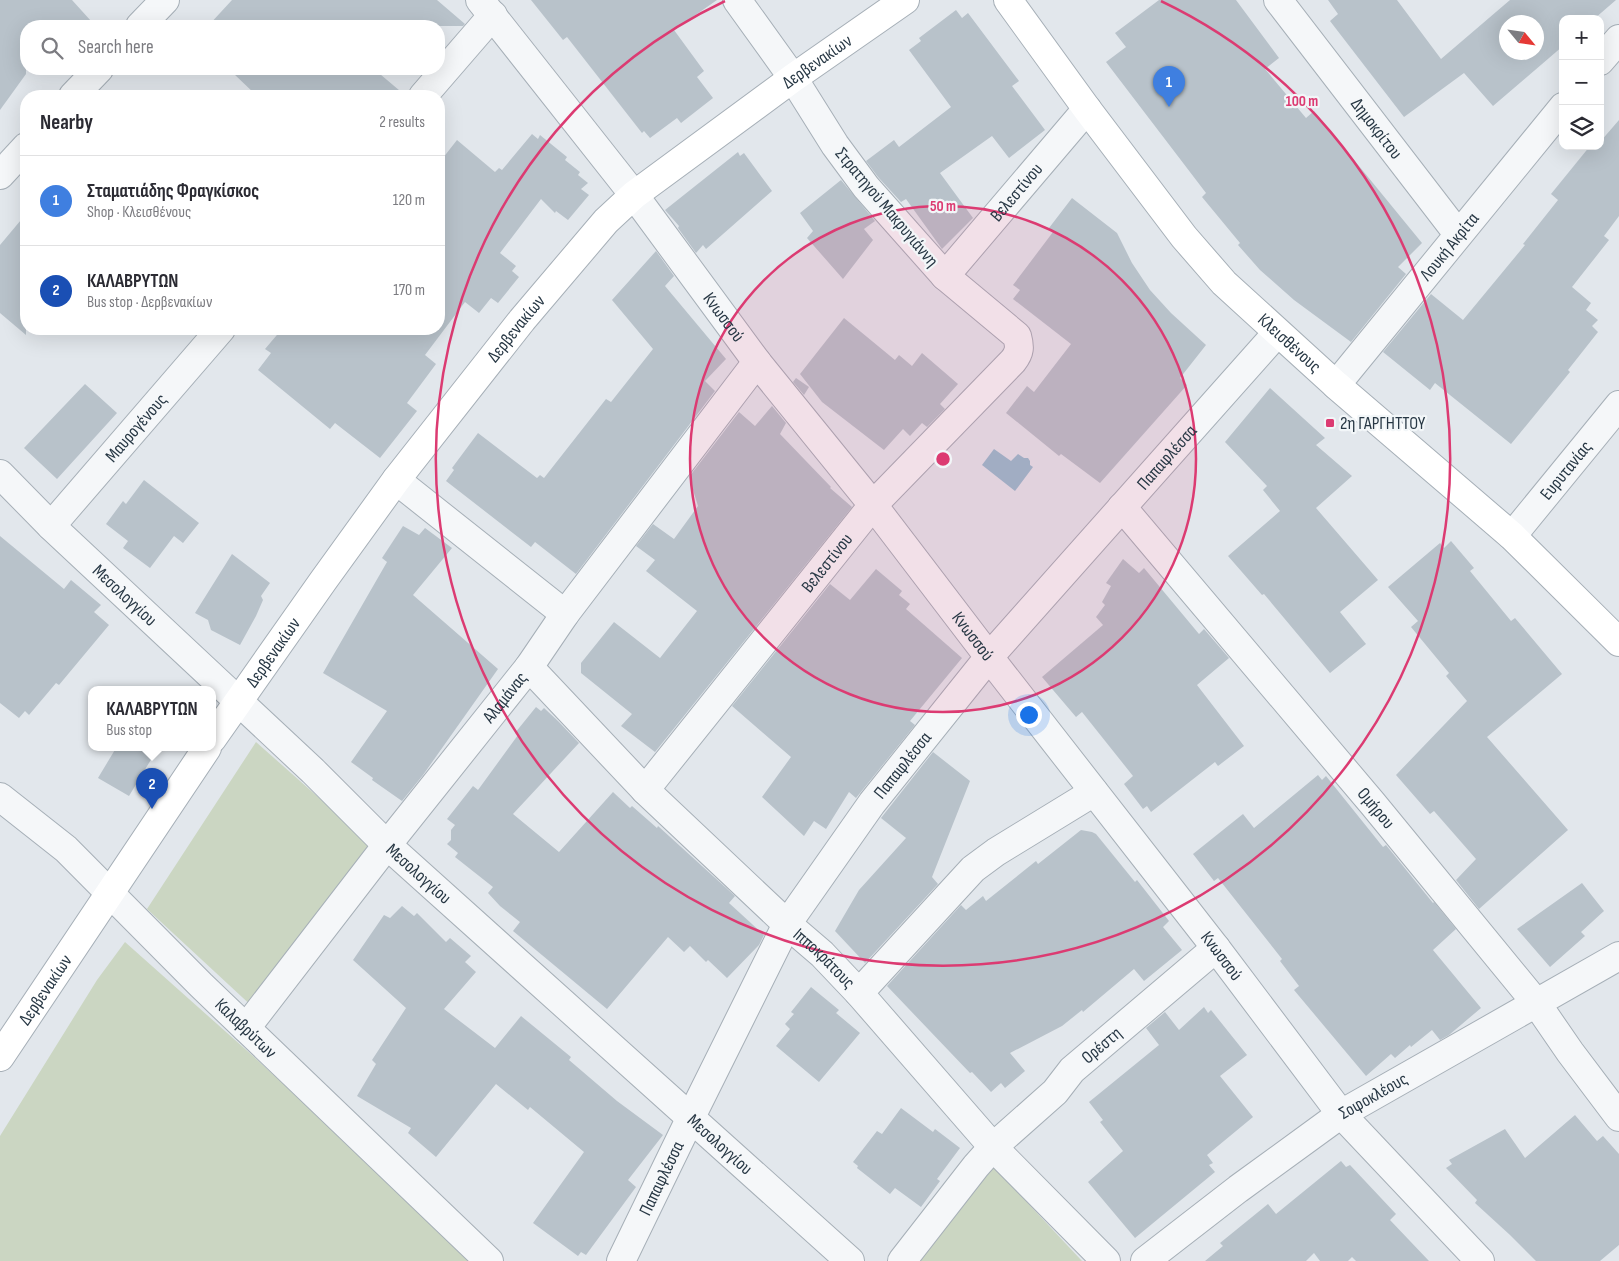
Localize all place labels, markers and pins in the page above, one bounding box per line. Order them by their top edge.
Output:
pin: 1 [1153,66,1185,107]
place label: 2η ΓΑΡΓΗΤΤΟΥ [1340,413,1426,434]
marker: 2η ΓΑΡΓΗΤΤΟΥ [1324,417,1336,429]
centre of rings [934,450,952,468]
pin: 2 [136,768,168,809]

